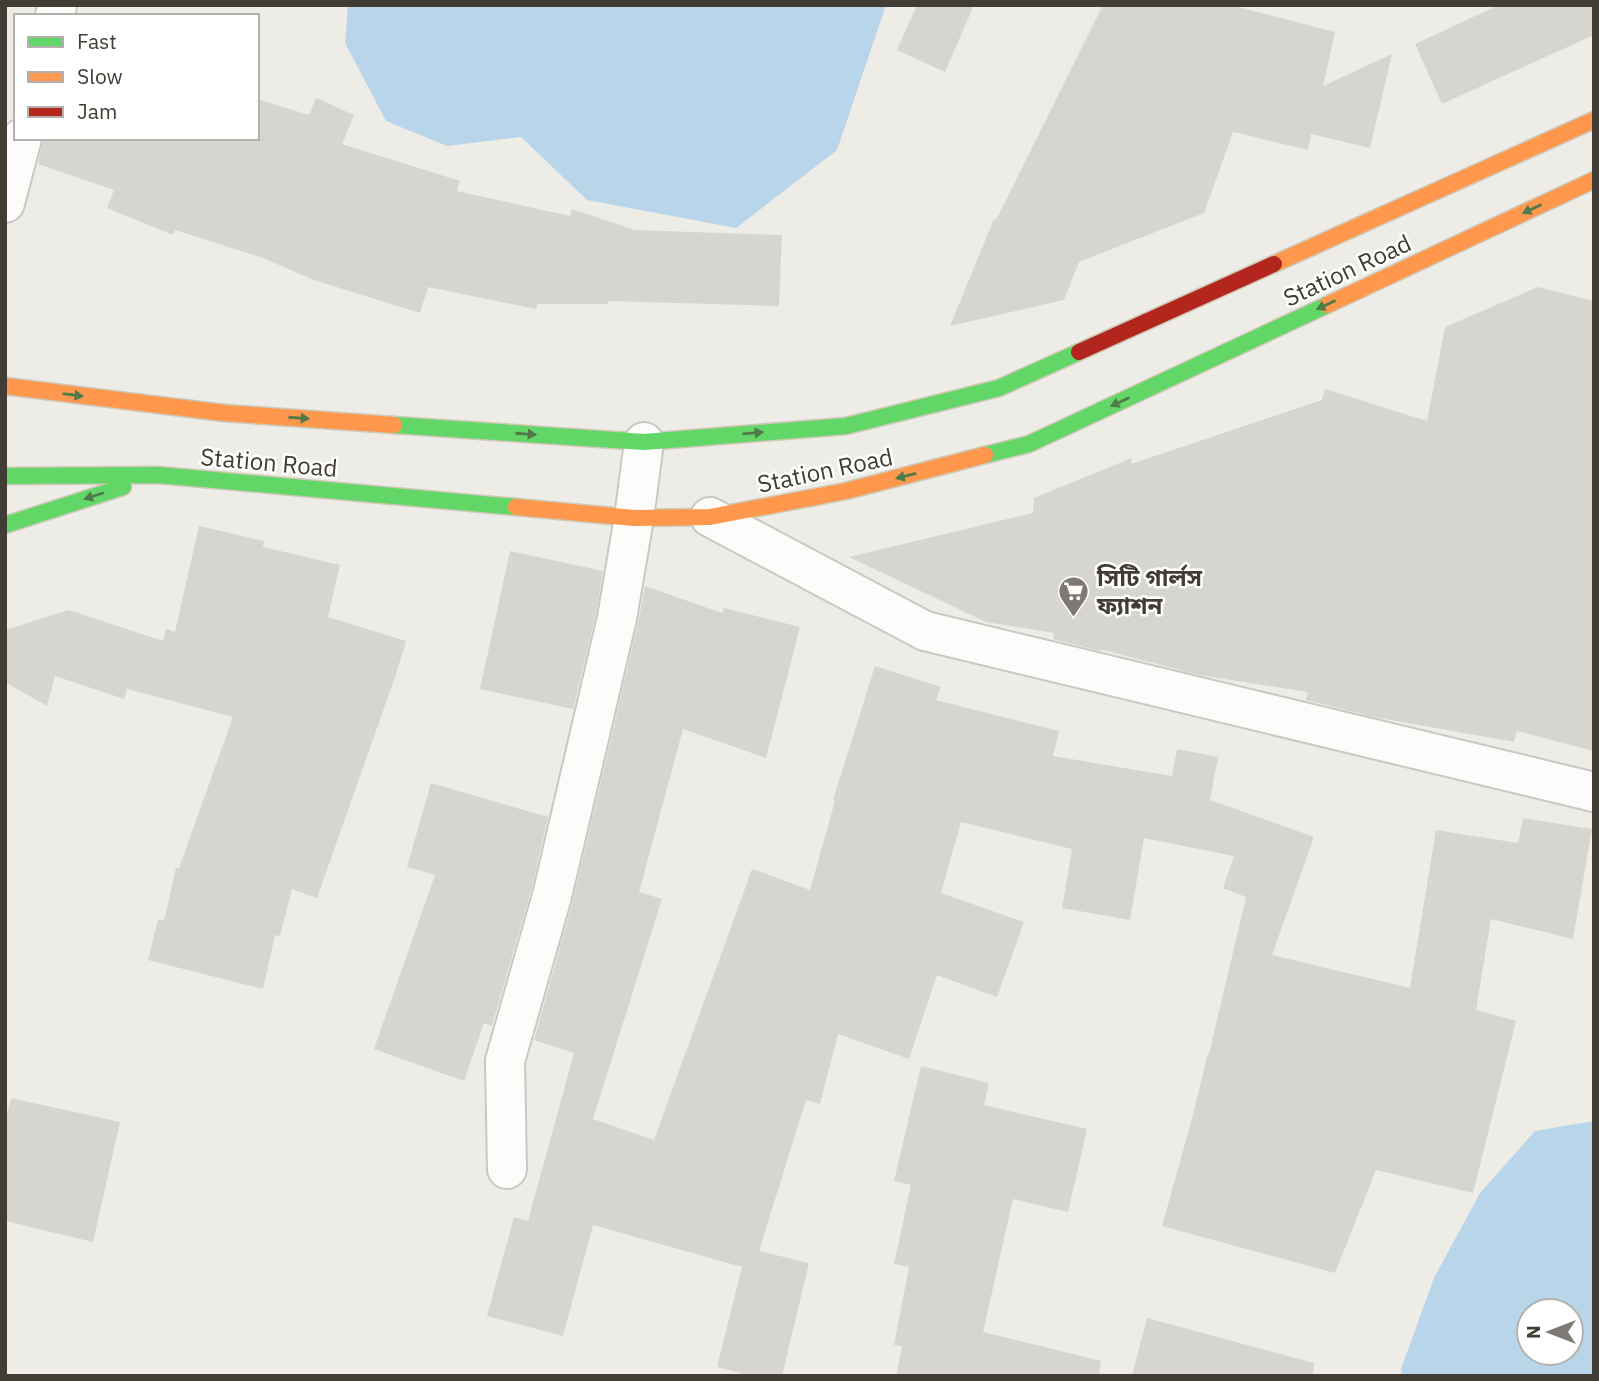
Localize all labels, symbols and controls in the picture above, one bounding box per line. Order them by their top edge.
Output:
legend [14,14,259,140]
text: Fast [77,27,117,55]
text: Slow [77,62,123,90]
text: Jam [77,97,117,125]
one-way arrow [1522,203,1542,215]
street label: Station Road [1278,226,1416,314]
one-way arrow [1316,300,1336,311]
one-way arrow [62,389,84,400]
one-way arrow [1110,396,1130,408]
one-way arrow [288,413,310,424]
one-way arrow [742,427,764,438]
one-way arrow [515,429,537,440]
street label: Station Road [199,440,339,484]
street label: Station Road [754,440,896,500]
one-way arrow [895,471,917,482]
one-way arrow [83,492,104,502]
place label: সিটি গার্লস ফ্যাশন [1096,561,1203,621]
supermarket icon: সিটি গার্লস ফ্যাশন [1057,574,1091,618]
north arrow [1515,1297,1585,1367]
text: N [1521,1325,1545,1339]

